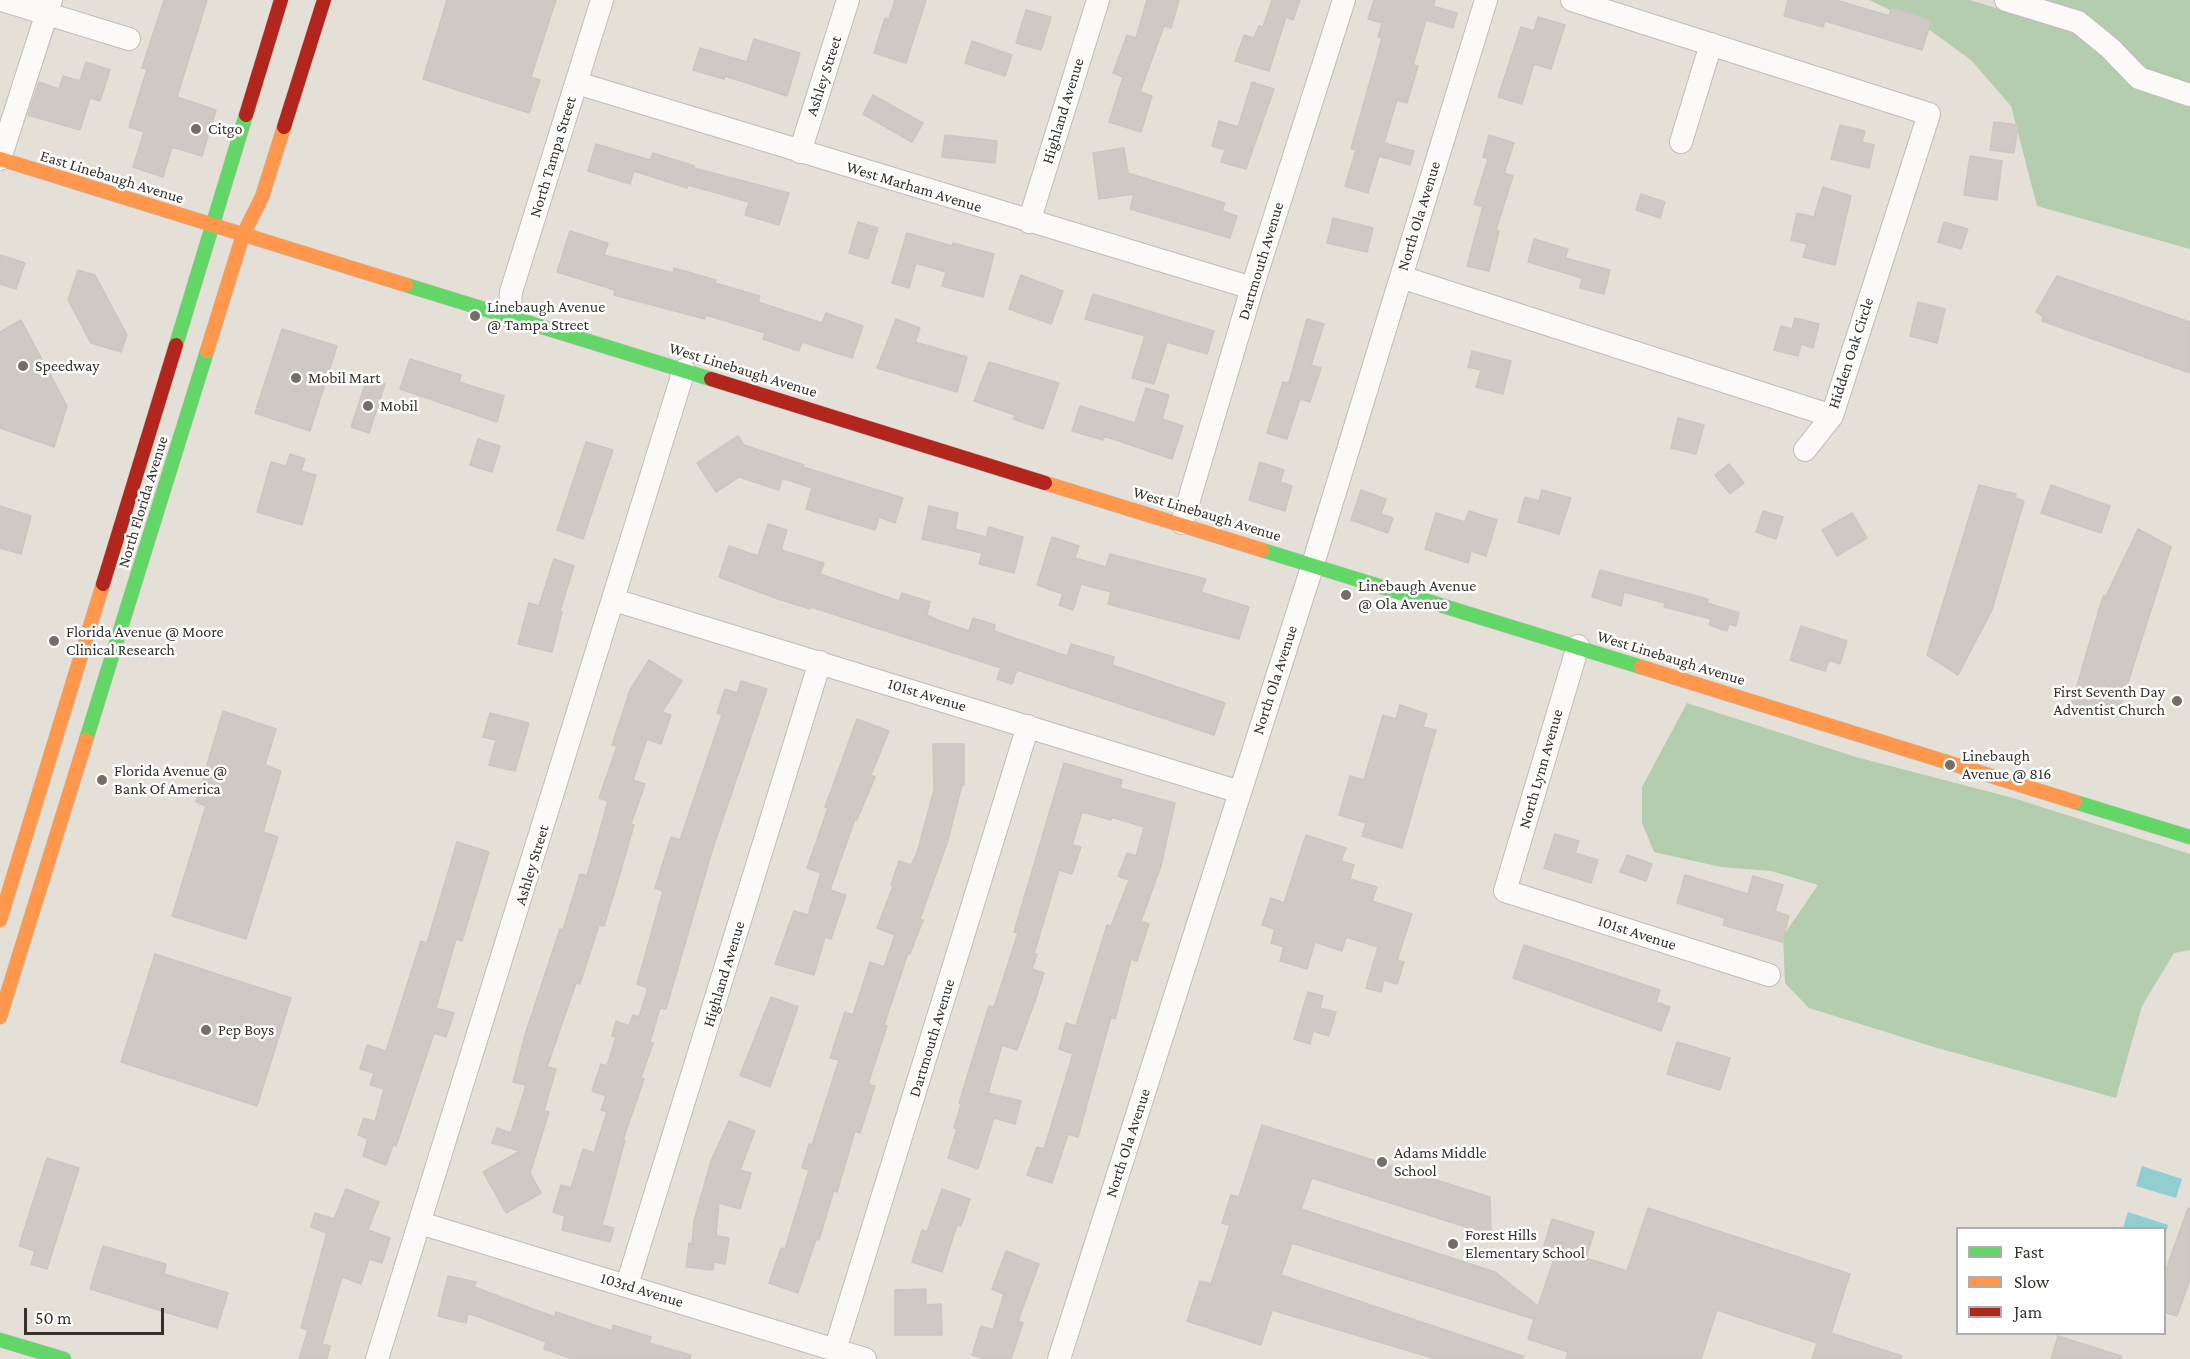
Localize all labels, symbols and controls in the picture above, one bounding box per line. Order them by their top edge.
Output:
street label: Ashley Street [802,34,846,118]
street label: Highland Avenue [1038,56,1088,166]
street label: North Tampa Street [525,94,581,220]
place label: Citgo [208,119,242,139]
marker: Citgo [189,122,203,136]
street label: East Linebaugh Avenue [38,146,186,208]
street label: West Marham Avenue [844,157,984,217]
street label: North Ola Avenue [1393,159,1445,273]
street label: Dartmouth Avenue [1234,200,1288,322]
street label: Hidden Oak Circle [1824,295,1878,411]
place label: Linebaugh Avenue @ Tampa Street [487,297,605,335]
marker: Linebaugh Avenue @ Tampa Street [468,309,482,323]
street label: West Linebaugh Avenue [667,338,819,402]
place label: Speedway [35,356,100,376]
marker: Speedway [16,359,30,373]
place label: Mobil Mart [308,368,380,388]
marker: Mobil Mart [289,371,303,385]
place label: Mobil [380,396,418,416]
marker: Mobil [361,399,375,413]
street label: North Florida Avenue [114,434,172,570]
street label: West Linebaugh Avenue [1131,482,1283,546]
place label: Linebaugh Avenue @ Ola Avenue [1358,576,1476,614]
marker: Linebaugh Avenue @ Ola Avenue [1339,588,1353,602]
place label: Florida Avenue @ Moore Clinical Research [66,622,224,660]
street label: North Ola Avenue [1248,623,1302,737]
street label: West Linebaugh Avenue [1595,626,1747,690]
marker: Florida Avenue @ Moore Clinical Research [47,634,61,648]
street label: 101st Avenue [885,674,969,716]
place label: First Seventh Day Adventist Church [2053,682,2165,720]
marker: First Seventh Day Adventist Church [2170,694,2184,708]
street label: North Lynn Avenue [1515,707,1567,831]
place label: Linebaugh Avenue @ 816 [1962,746,2051,784]
marker: Linebaugh Avenue @ 816 [1943,758,1957,772]
place label: Florida Avenue @ Bank Of America [114,761,227,799]
marker: Florida Avenue @ Bank Of America [95,773,109,787]
street label: Ashley Street [511,822,553,908]
street label: 101st Avenue [1595,911,1679,955]
street label: Highland Avenue [699,919,749,1029]
street label: Dartmouth Avenue [905,977,959,1099]
place label: Pep Boys [218,1020,274,1040]
marker: Pep Boys [199,1023,213,1037]
street label: North Ola Avenue [1101,1086,1155,1200]
place label: Adams Middle School [1394,1143,1487,1181]
marker: Adams Middle School [1375,1155,1389,1169]
place label: Forest Hills Elementary School [1465,1225,1585,1263]
legend [1956,1227,2166,1335]
marker: Forest Hills Elementary School [1446,1237,1460,1251]
text: Fast [2014,1242,2044,1262]
street label: 103rd Avenue [598,1268,686,1312]
text: Slow [2014,1272,2049,1292]
scale bar [27,1296,166,1334]
text: Jam [2014,1302,2042,1322]
text: 50 m [35,1308,72,1328]

